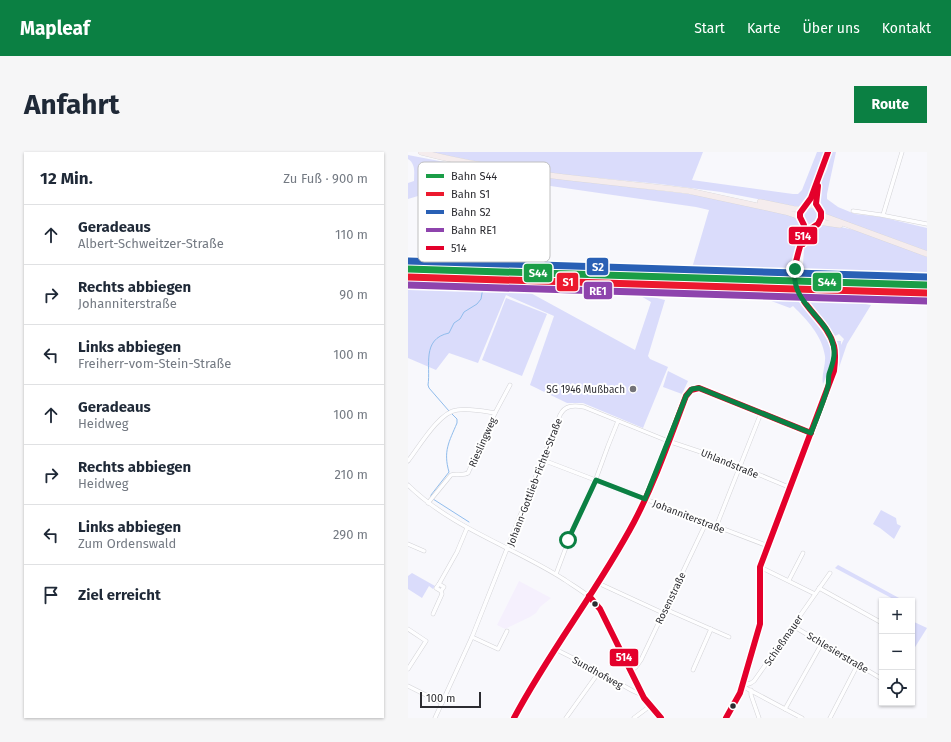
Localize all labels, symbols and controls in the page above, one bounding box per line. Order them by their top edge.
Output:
text: Mapleaf [20,17,90,40]
text: Start [694,20,725,37]
text: Karte [747,20,781,37]
text: Über uns [803,20,860,37]
text: Kontakt [882,20,931,37]
button: Route [854,86,927,123]
text: Anfahrt [24,88,120,121]
legend [418,162,550,262]
text: 12 Min. [40,168,93,189]
text: Bahn S44 [451,170,497,183]
text: Zu Fuß · 900 m [283,171,368,186]
text: Bahn S1 [451,188,490,201]
text: Bahn S2 [451,206,491,219]
text: Geradeaus [78,218,151,236]
icon: ahead [40,224,62,246]
text: Bahn RE1 [451,224,497,237]
line badge: 514 [788,226,818,245]
text: 110 m [335,227,368,242]
text: 514 [795,230,811,243]
text: Albert-Schweitzer-Straße [78,236,224,251]
text: 514 [451,242,467,255]
line badge: S2 [586,257,609,276]
route end [786,260,804,278]
text: S2 [592,261,604,274]
line badge: S44 [523,263,553,283]
text: S44 [529,267,547,280]
line badge: S1 [556,272,579,292]
line badge: S44 [812,272,842,292]
text: S1 [563,276,574,289]
text: S44 [818,276,836,289]
text: Rechts abbiegen [78,278,191,296]
line badge: RE1 [583,281,613,300]
icon: right [40,284,62,306]
text: RE1 [589,285,607,298]
text: 90 m [339,287,368,302]
text: Johanniterstraße [78,296,177,311]
text: Links abbiegen [78,338,181,356]
icon: left [40,344,62,366]
text: 100 m [333,347,368,362]
text: Freiherr-vom-Stein-Straße [78,356,231,371]
place label: SG 1946 Mußbach [546,384,625,396]
marker: SG 1946 Mußbach [628,384,638,394]
text: Geradeaus [78,398,151,416]
icon: ahead [40,404,62,426]
text: 100 m [333,407,368,422]
street label: Rieslingweg [467,415,500,469]
text: Heidweg [78,416,129,431]
street label: Johann-Gottlieb-Fichte-Straße [505,417,565,548]
street label: Uhlandstraße [699,447,760,481]
text: Rechts abbiegen [78,458,191,476]
icon: right [40,464,62,486]
text: 210 m [334,467,368,482]
text: Heidweg [78,476,129,491]
street label: Johanniterstraße [651,498,726,536]
text: Links abbiegen [78,518,181,536]
icon: left [40,524,62,546]
text: 290 m [333,527,368,542]
route start [559,531,577,549]
text: Zum Ordenswald [78,536,176,551]
street label: Rosenstraße [653,570,689,626]
icon: arrive [40,584,62,606]
text: Ziel erreicht [78,586,161,604]
map controls [879,598,915,706]
button: + [879,598,915,634]
unlabelled marker [590,599,600,609]
street label: Schießmauer [762,613,806,668]
street label: Schlesierstraße [805,630,870,676]
button: − [879,634,915,670]
line badge: 514 [609,648,639,667]
text: 514 [616,651,632,664]
street label: Sundhofweg [570,654,626,692]
button: locate [879,670,915,706]
scale bar [420,690,481,709]
text: 100 m [426,692,455,705]
unlabelled marker [728,701,738,711]

